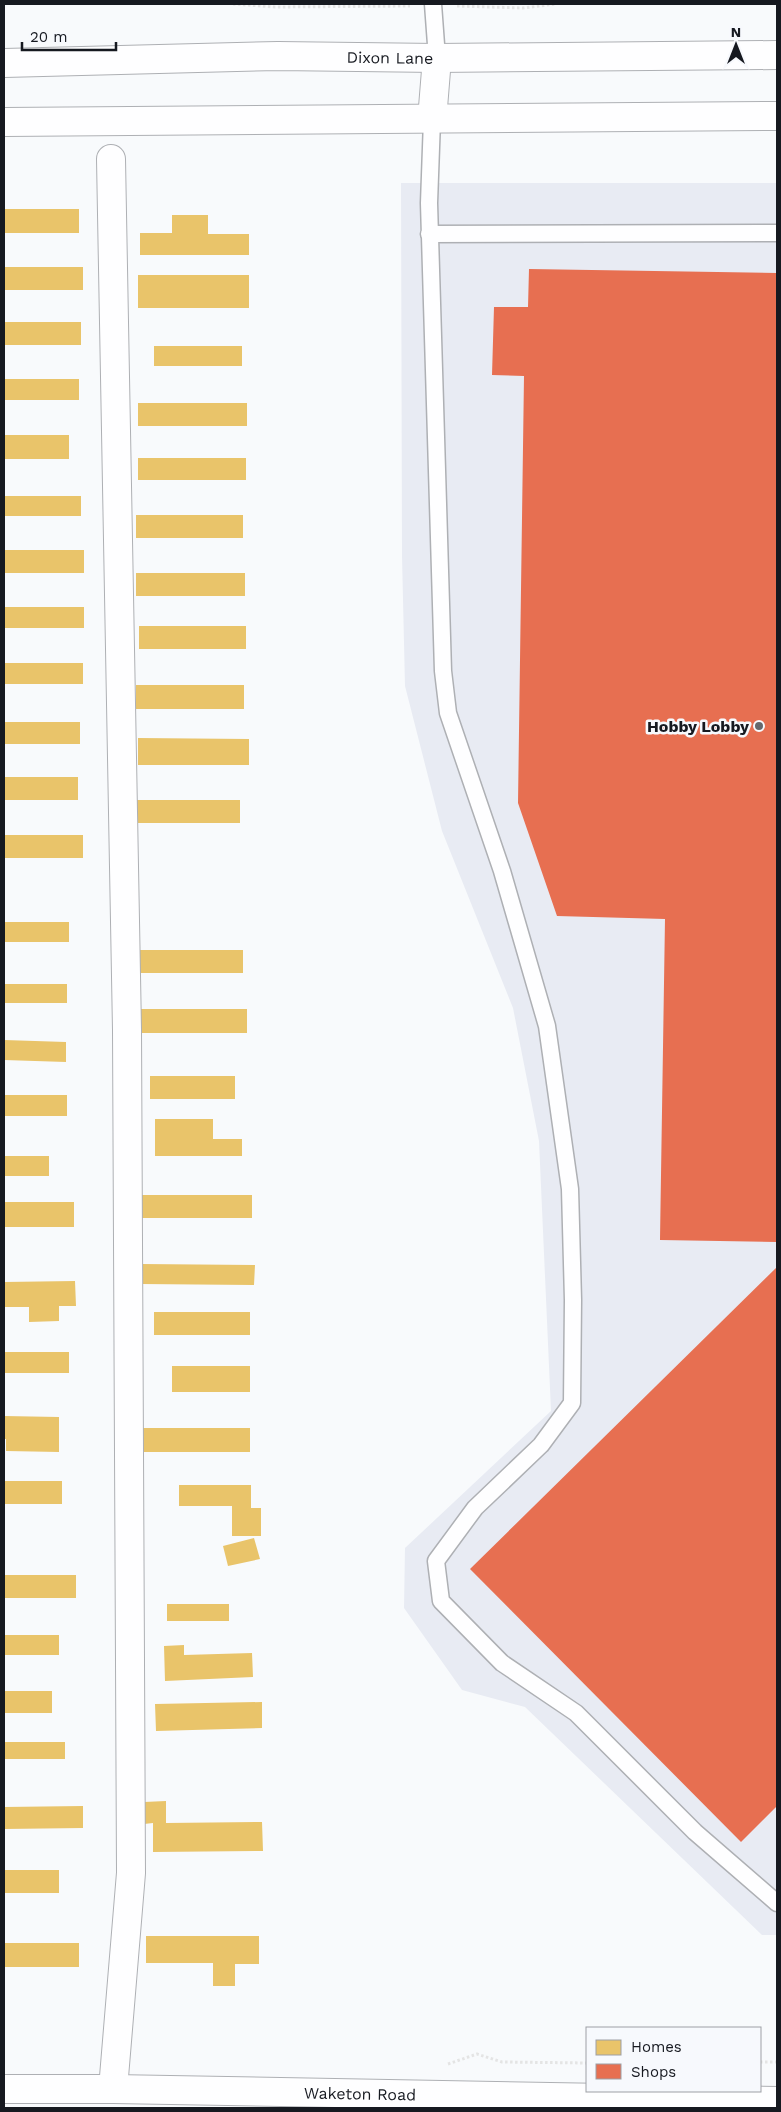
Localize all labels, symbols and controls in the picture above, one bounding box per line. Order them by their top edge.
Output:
scale bar [22,20,116,52]
north arrow [711,20,761,70]
text: N [731,24,741,40]
text: 20 m [30,28,68,46]
street label: Dixon Lane [346,47,433,67]
place label: Hobby Lobby [647,717,750,736]
marker: Hobby Lobby [753,720,765,732]
legend [586,2027,761,2092]
text: Homes [631,2038,682,2056]
text: Shops [631,2063,676,2081]
street label: Waketon Road [304,2083,416,2104]

